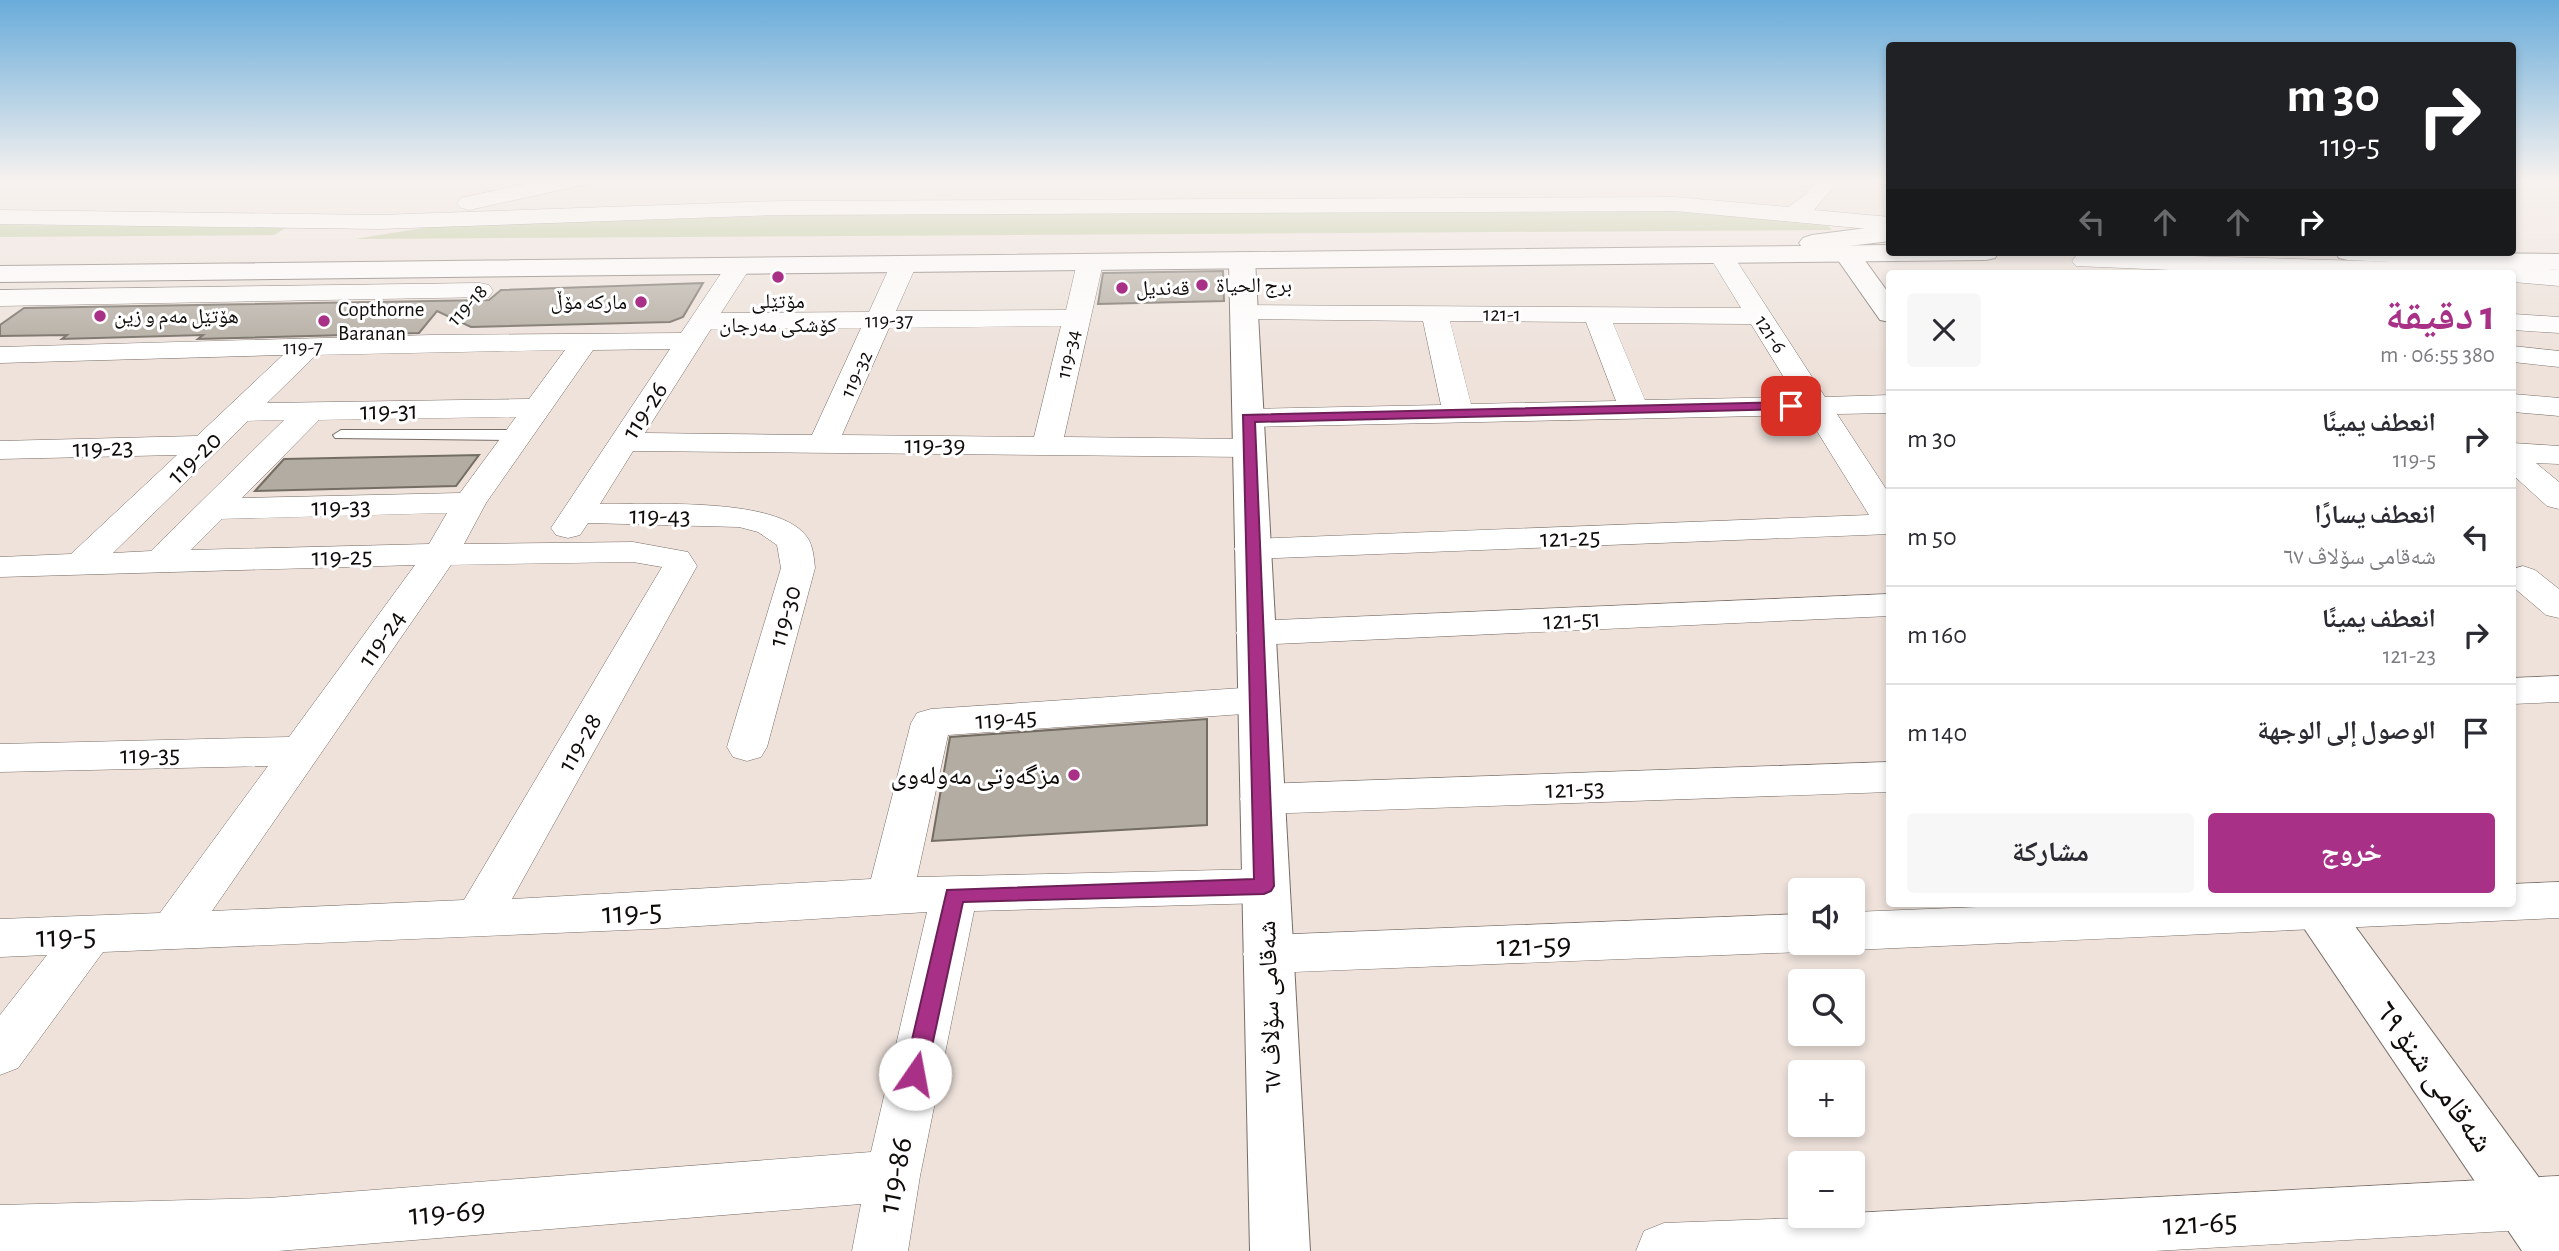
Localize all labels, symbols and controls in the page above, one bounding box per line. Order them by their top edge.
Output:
icon: right [2404,70,2495,161]
text: 30 m [2286,72,2380,121]
text: 119-5 [2320,130,2380,162]
icon: left [2073,203,2111,241]
icon: ahead [2146,203,2184,241]
icon: ahead [2219,203,2257,241]
icon: right [2292,203,2330,241]
marker: مۆتێلی کۆشکی مەرجان [770,269,786,285]
place label: برج الحياة [1216,275,1292,298]
marker: برج الحياة [1194,277,1210,293]
place label: قەندیل [1136,278,1190,301]
marker: قەندیل [1114,280,1130,296]
street label: 119-18 [443,281,491,330]
place label: مارکە مۆڵ [550,290,627,314]
place label: مۆتێلی کۆشکی مەرجان [719,291,837,338]
button: close [1907,293,1981,367]
marker: مارکە مۆڵ [633,294,649,310]
text: 1 دقيقة [2385,295,2495,337]
place label: Copthorne Baranan [338,299,425,344]
street label: 121-1 [1483,304,1521,325]
place label: هۆتێل مەم و زین [114,306,239,330]
marker: هۆتێل مەم و زین [92,308,108,324]
street label: 119-37 [865,310,914,331]
street label: 121-6 [1751,312,1790,357]
marker: Copthorne Baranan [316,313,332,329]
street label: 119-34 [1053,328,1084,381]
street label: 119-7 [283,337,323,358]
text: 380 m · 06:55 [2380,344,2495,367]
street label: 119-32 [837,348,876,401]
pin [1761,376,1821,436]
street label: 119-26 [617,377,673,444]
icon: arrive [1772,387,1810,425]
street label: 119-31 [360,397,418,425]
text: انعطف يمينًا [2322,410,2436,436]
icon: right [2457,420,2495,458]
street label: 119-20 [163,426,227,489]
text: 30 m [1907,426,1957,452]
street label: 119-39 [904,432,966,458]
street label: 119-23 [72,434,134,462]
text: 119-5 [2393,449,2436,472]
street label: 119-33 [311,493,371,521]
street label: 119-43 [629,502,691,530]
text: انعطف يسارًا [2314,502,2436,528]
icon: left [2457,518,2495,556]
street label: 121-25 [1539,524,1601,552]
text: 50 m [1907,524,1957,550]
street label: 119-25 [311,543,373,571]
text: شەقامی سۆلاڤ ٦٧ [2283,546,2436,569]
street label: 119-30 [764,583,806,650]
street label: 119-24 [353,606,410,672]
street label: 121-51 [1543,606,1601,634]
text: انعطف يمينًا [2322,606,2436,632]
icon: right [2457,616,2495,654]
text: 160 m [1907,622,1967,648]
text: 121-23 [2383,645,2436,668]
street label: 119-45 [975,704,1038,734]
street label: 119-28 [553,709,607,776]
icon: arrive [2457,714,2495,752]
text: الوصول إلى الوجهة [2257,718,2436,744]
text: 140 m [1907,720,1967,746]
street label: 119-35 [120,741,180,769]
place label: مزگەوتی مەولەوی [891,763,1060,791]
marker: مزگەوتی مەولەوی [1066,767,1082,783]
street label: 121-53 [1545,775,1605,803]
button: مشاركة [1907,813,2194,893]
button: خروج [2208,813,2495,893]
map controls [1788,878,1865,1228]
button: sound [1788,878,1865,955]
street label: 119-5 [601,894,663,930]
street label: 119-5 [35,919,97,953]
street label: شەقامی سۆلاڤ ٦٧ [1254,920,1288,1094]
street label: 121-59 [1496,928,1572,962]
button: search [1788,969,1865,1046]
street label: شەقامی شنۆ ٦٩ [2366,995,2500,1160]
position arrow [878,1037,952,1111]
button: + [1788,1060,1865,1137]
street label: 119-86 [872,1134,918,1216]
button: − [1788,1151,1865,1228]
street label: 119-69 [408,1193,487,1231]
street label: 121-65 [2162,1205,2238,1241]

